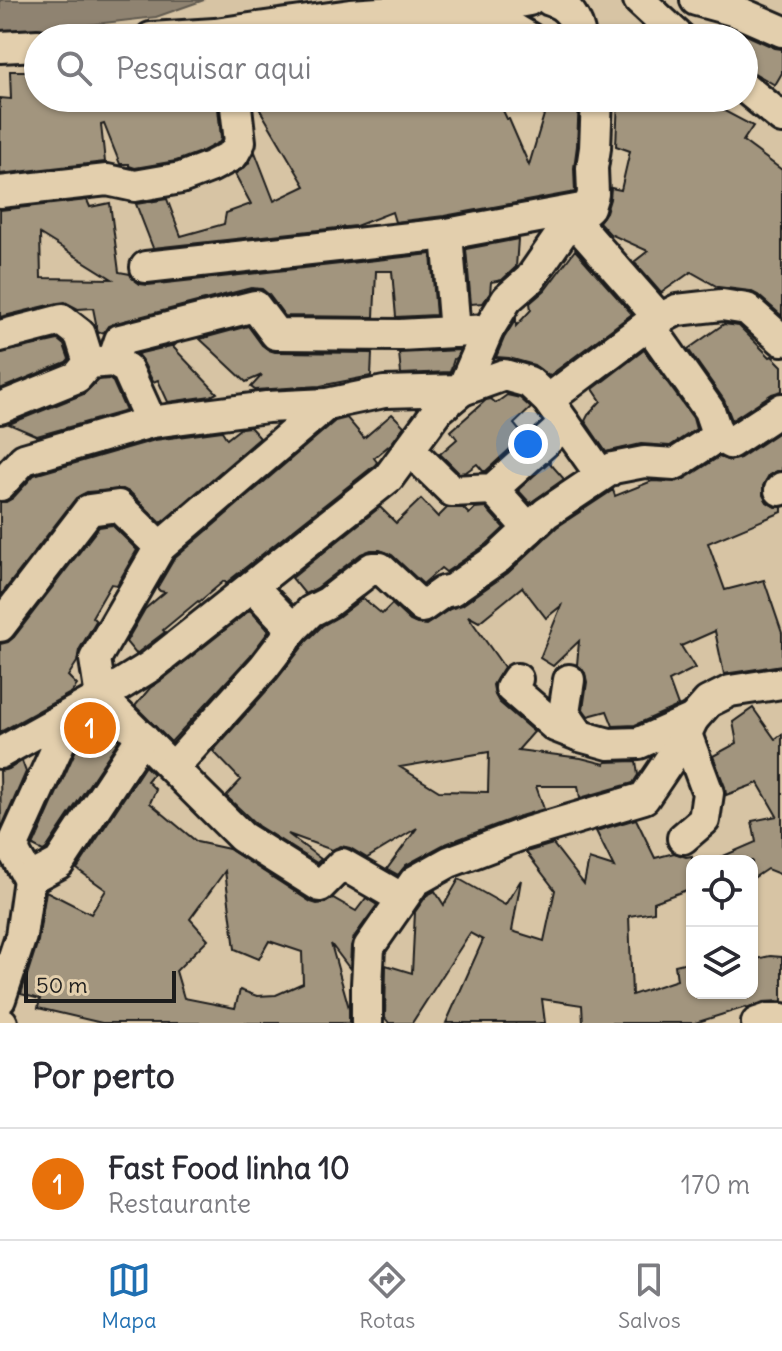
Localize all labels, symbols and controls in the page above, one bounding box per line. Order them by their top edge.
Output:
search box [24,24,758,112]
icon: search [52,46,96,90]
text: Pesquisar aqui [116,49,312,87]
your location [508,424,548,464]
pin: 1 [64,698,116,758]
map controls [686,855,758,999]
button: locate [686,855,758,927]
button: layers [686,927,758,999]
scale bar [24,967,176,1003]
text: 50 m [36,971,88,999]
text: Por perto [32,1054,175,1097]
text: Fast Food linha 10 [108,1149,350,1187]
text: 1 [53,1168,63,1201]
text: 170 m [681,1168,750,1201]
text: Restaurante [108,1187,251,1220]
tab: Mapa [101,1258,157,1334]
tab: Rotas [359,1258,415,1334]
tab: Salvos [618,1258,681,1334]

